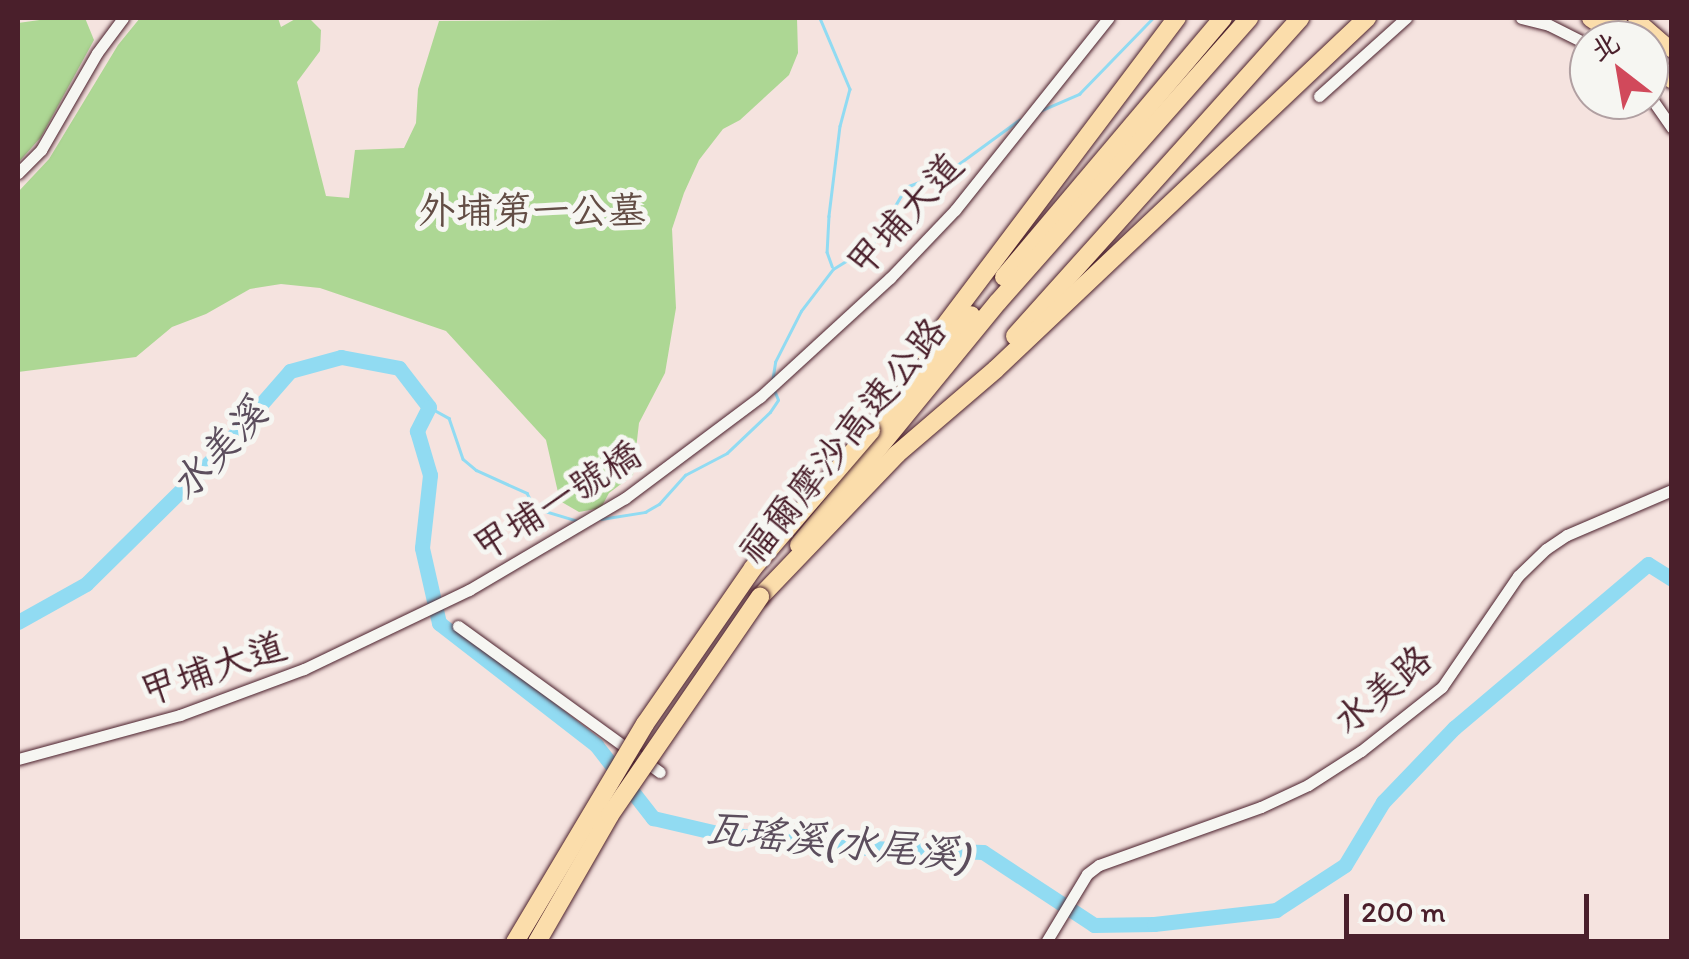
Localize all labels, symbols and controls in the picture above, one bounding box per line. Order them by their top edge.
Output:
north arrow [1569,20,1669,120]
text: 北 [1584,24,1625,68]
street label: 甲埔大道 [837,143,973,287]
park label: 外埔第一公墓 [418,188,646,234]
street label: 福爾摩沙高速公路 [730,309,956,573]
water label: 水美溪 [160,389,276,509]
street label: 甲埔一號橋 [464,431,650,571]
street label: 甲埔大道 [134,623,292,715]
street label: 水美路 [1325,636,1441,744]
water label: 瓦瑤溪(水尾溪) [703,803,973,879]
scale bar [1349,874,1594,936]
text: 200 m [1361,893,1446,930]

